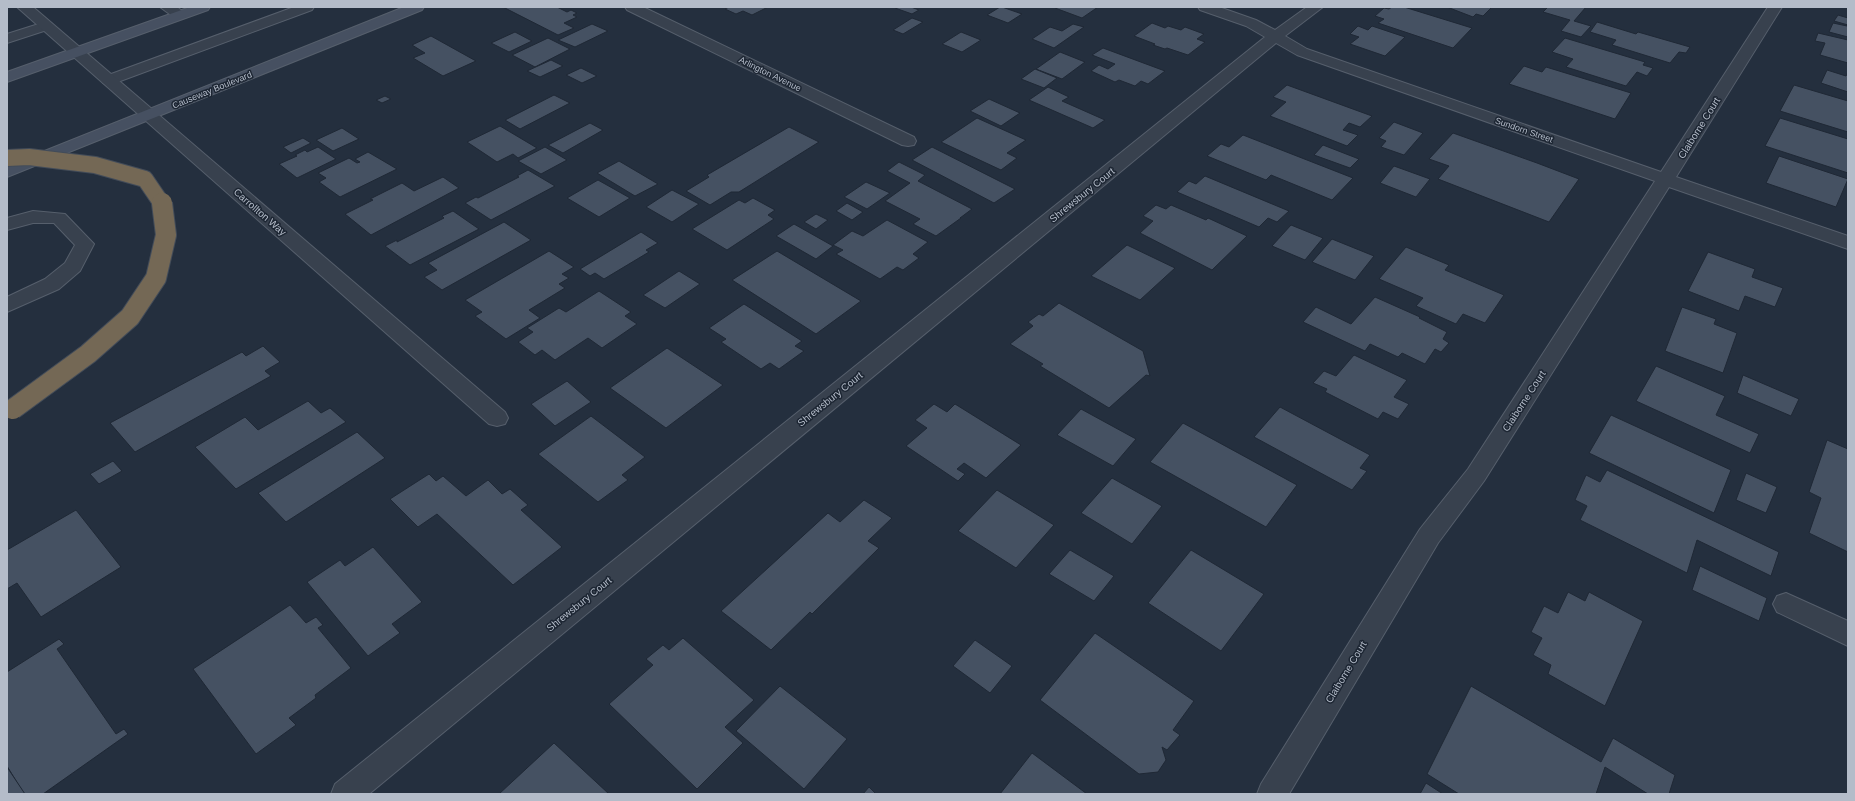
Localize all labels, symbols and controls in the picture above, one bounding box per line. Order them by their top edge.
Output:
street label: Arlington Avenue [737,55,803,93]
street label: Causeway Boulevard [171,69,253,111]
street label: Claiborne Court [1676,95,1722,161]
street label: Sundorn Street [1494,115,1555,145]
street label: Shrewsbury Court [1047,165,1117,224]
street label: Carrollton Way [232,186,288,238]
street label: Claiborne Court [1500,368,1548,433]
street label: Shrewsbury Court [795,369,865,428]
street label: Shrewsbury Court [544,574,614,633]
street label: Claiborne Court [1323,639,1369,705]

